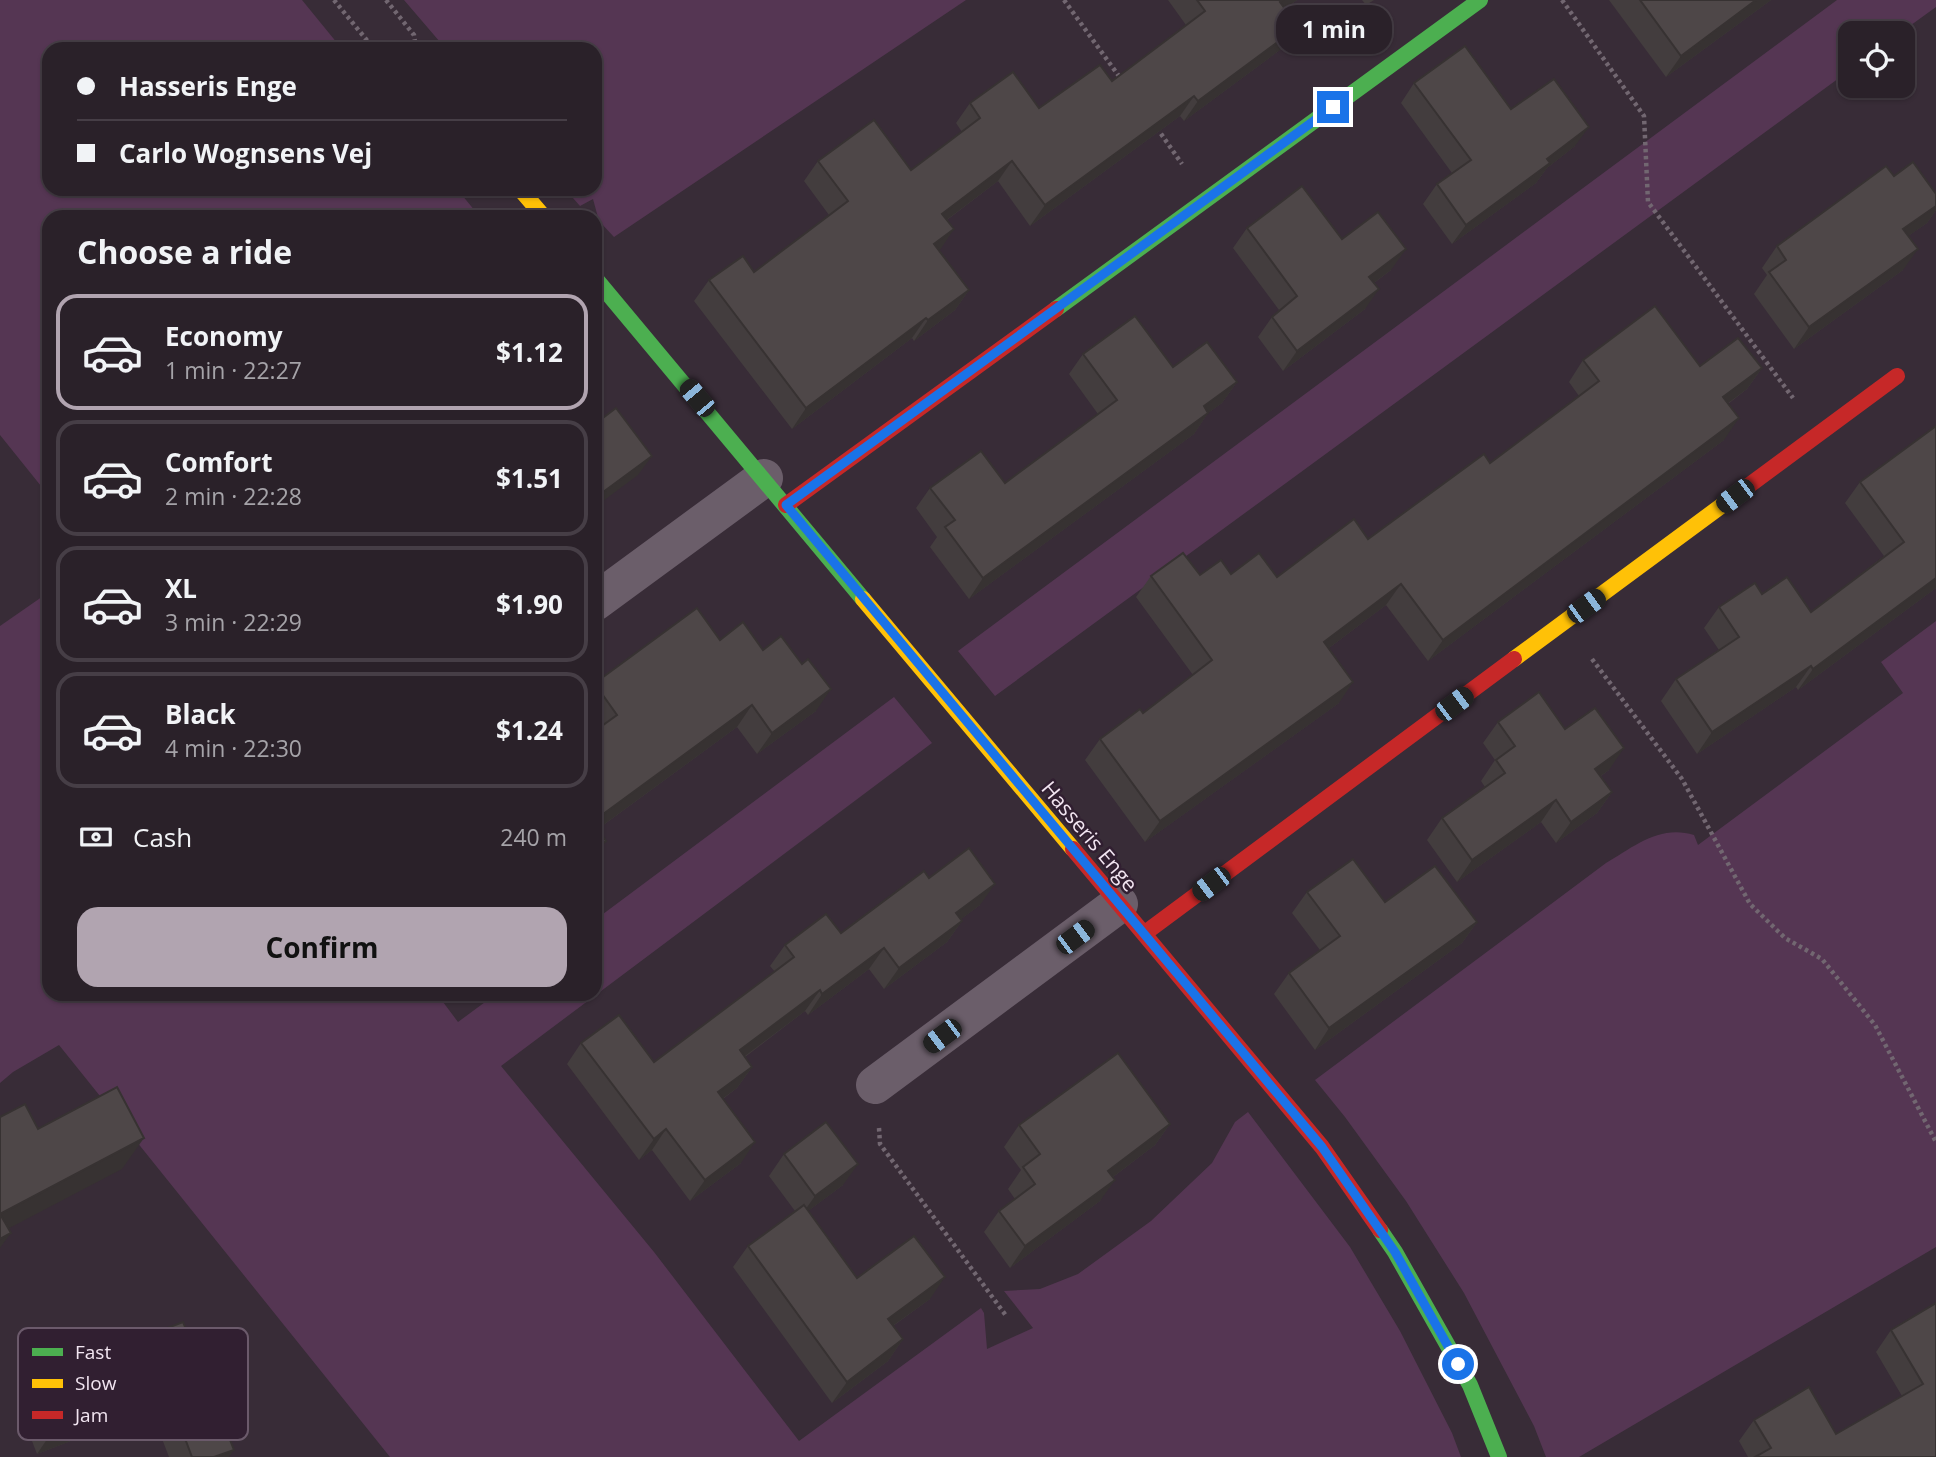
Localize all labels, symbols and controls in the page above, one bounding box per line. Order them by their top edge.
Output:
callout: 1 min [1275,6,1391,55]
text: 1 min [1302,13,1366,45]
map controls [1838,21,1915,98]
button: locate [1838,21,1915,98]
text: Hasseris Enge [119,68,297,104]
route end [1317,91,1349,123]
text: Carlo Wognsens Vej [119,135,372,171]
text: Choose a ride [77,230,292,273]
text: Economy [165,318,283,354]
icon: car [81,321,144,384]
text: $1.12 [496,334,563,370]
text: 1 min · 22:27 [165,354,302,386]
car [676,375,719,421]
text: Comfort [165,444,272,480]
icon: car [81,447,144,510]
text: $1.51 [496,460,563,496]
car [1712,475,1759,517]
text: 2 min · 22:28 [165,480,302,512]
text: XL [165,570,197,606]
icon: car [81,573,144,636]
car [1563,585,1610,627]
text: $1.90 [496,586,563,622]
text: 3 min · 22:29 [165,606,302,638]
car [1431,683,1478,725]
text: Black [165,696,236,732]
icon: car [81,699,144,762]
text: $1.24 [496,712,563,748]
text: 4 min · 22:30 [165,732,302,764]
street label: Hasseris Enge [1036,775,1144,897]
icon: cash [77,818,115,856]
text: Cash [133,819,192,855]
text: 240 m [500,821,567,853]
car [1188,863,1235,905]
button: Confirm [77,907,567,987]
car [1052,916,1099,958]
car [919,1015,966,1057]
legend [18,1328,248,1440]
text: Fast [75,1339,111,1365]
route start [1442,1348,1474,1380]
text: Slow [75,1370,117,1396]
text: Jam [73,1402,108,1428]

